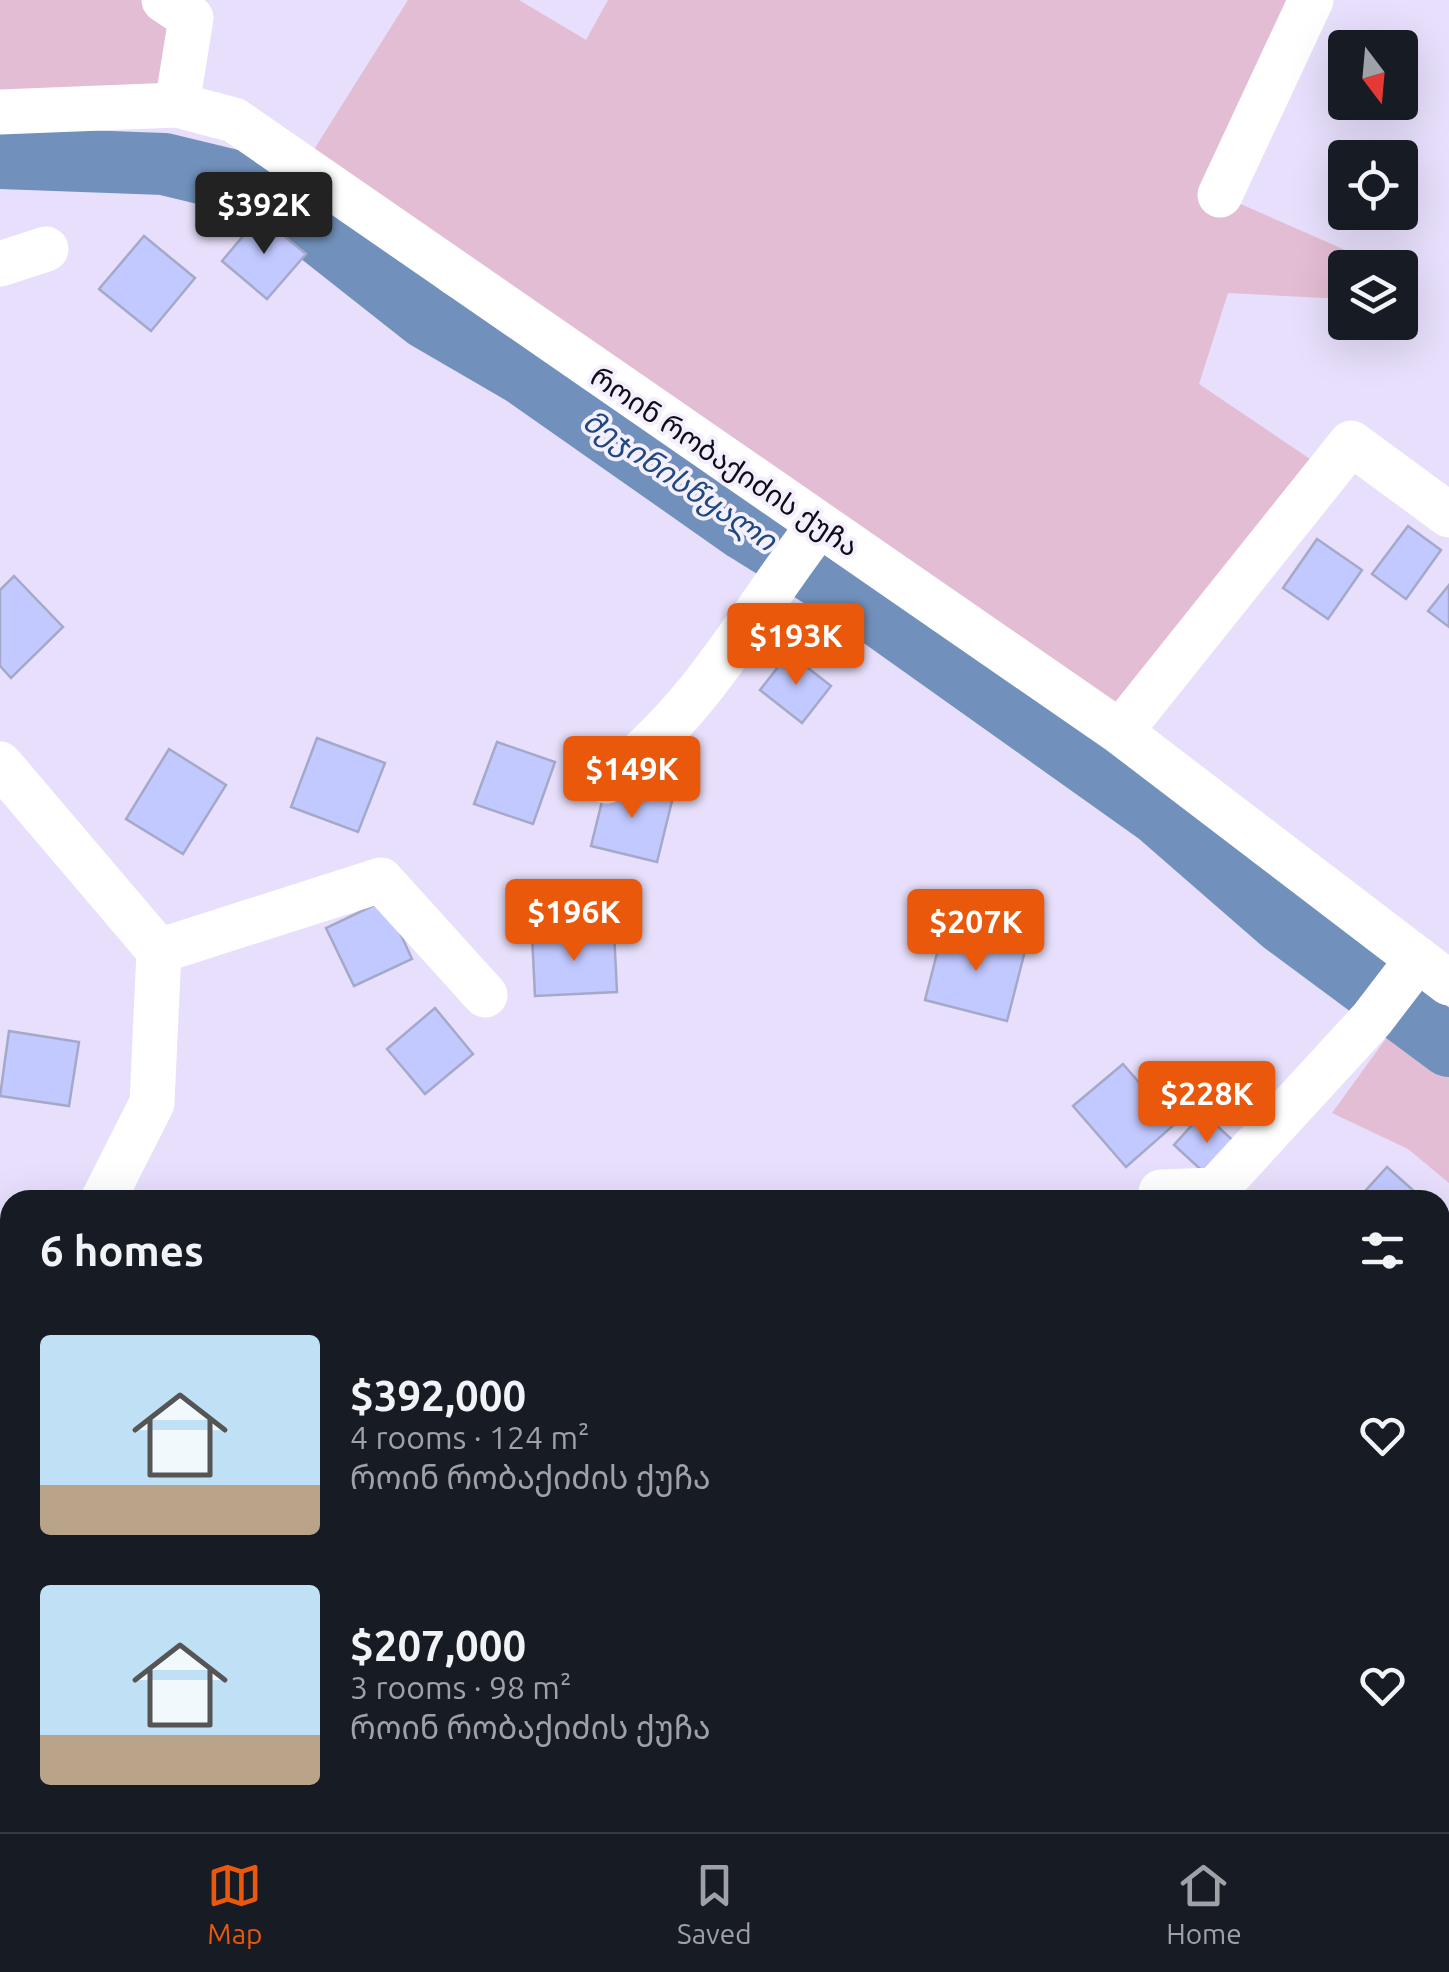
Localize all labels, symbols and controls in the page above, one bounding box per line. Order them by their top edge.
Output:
north arrow [1328,30,1418,120]
map controls [1328,30,1418,340]
button: locate [1328,140,1418,230]
pin: $392K [194,172,334,257]
text: $392K [217,186,311,222]
button: layers [1328,250,1418,340]
street label: როინ რობაქიძის ქუჩა [584,360,864,564]
water label: მეჯინისწყალი [576,403,784,560]
pin: $193K [726,603,866,688]
text: $193K [749,617,843,653]
pin: $149K [562,736,702,821]
text: $149K [585,750,679,786]
pin: $196K [504,879,644,964]
pin: $207K [906,889,1046,974]
text: $196K [527,893,621,929]
text: $207K [929,903,1023,939]
pin: $228K [1137,1061,1277,1146]
text: $228K [1160,1075,1254,1111]
icon: filters [1355,1223,1410,1278]
text: 6 homes [40,1227,204,1274]
text: $392,000 [350,1372,526,1419]
icon: home [120,1375,240,1495]
icon: heart [1355,1408,1410,1463]
text: 4 rooms · 124 m² [350,1419,590,1455]
text: როინ რობაქიძის ქუჩა [350,1459,711,1495]
text: $207,000 [350,1622,526,1669]
icon: home [120,1625,240,1745]
icon: heart [1355,1658,1410,1713]
text: 3 rooms · 98 m² [350,1669,571,1705]
text: როინ რობაქიძის ქუჩა [350,1709,711,1745]
tab: Map [207,1858,262,1949]
tab: Saved [677,1858,752,1949]
tab: Home [1166,1858,1242,1949]

